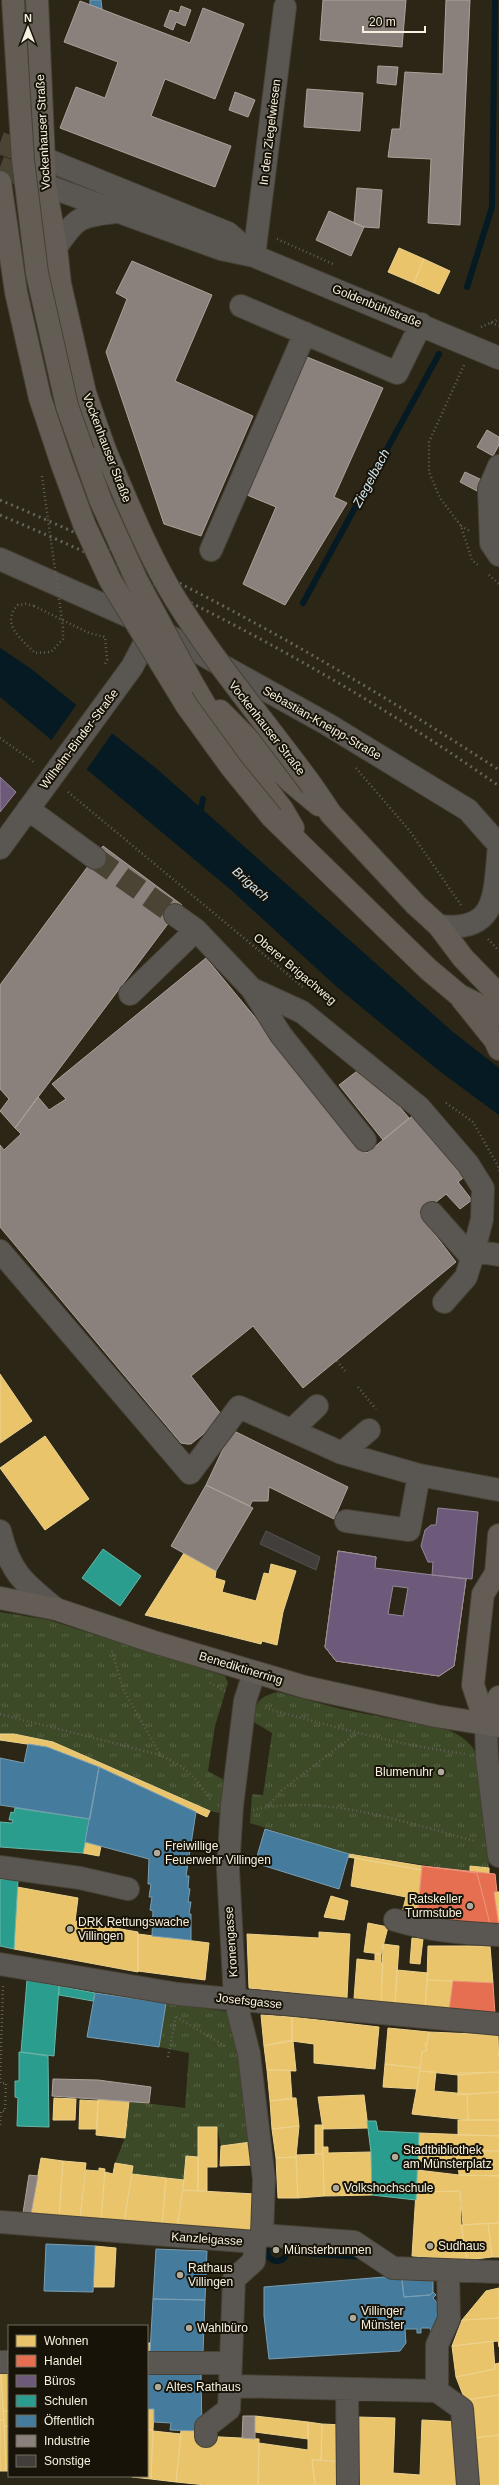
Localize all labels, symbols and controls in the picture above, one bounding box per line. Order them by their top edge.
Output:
north arrow [8,8,48,48]
scale bar [363,8,425,34]
text: N [24,12,32,24]
text: 20 m [369,15,396,29]
street label: Vockenhauser Straße [33,74,53,190]
street label: In den Ziegelwiesen [257,78,283,186]
street label: Goldenbühlstraße [330,282,424,330]
street label: Vockenhauser Straße [80,392,134,505]
water label: Ziegelbach [349,446,393,510]
street label: Vockenhauser Straße [226,678,308,778]
street label: Sebastian-Kneipp-Straße [260,683,384,763]
street label: Wilhelm-Binder-Straße [37,686,121,792]
water label: Brigach [230,864,272,904]
street label: Oberer Brigachweg [251,930,339,1008]
street label: Benediktinerring [197,1649,285,1687]
place label: Blumenuhr [375,1765,433,1779]
marker: Blumenuhr [436,1767,446,1777]
place label: Freiwillige Feuerwehr Villingen [165,1839,271,1867]
marker: Freiwillige Feuerwehr Villingen [152,1848,162,1858]
place label: Ratskeller Turmstube [405,1892,462,1920]
marker: Ratskeller Turmstube [465,1901,475,1911]
street label: Kronengasse [222,1906,240,1978]
place label: DRK Rettungswache Villingen [78,1915,190,1943]
marker: DRK Rettungswache Villingen [65,1924,75,1934]
street label: Josefsgasse [215,1991,283,2011]
place label: Stadtbibliothek am Münsterplatz [403,2143,492,2171]
marker: Stadtbibliothek am Münsterplatz [390,2152,400,2162]
place label: Volkshochschule [344,2181,434,2195]
marker: Volkshochschule [331,2183,341,2193]
street label: Kanzleigasse [171,2230,243,2248]
place label: Sudhaus [438,2239,485,2253]
marker: Sudhaus [425,2241,435,2251]
place label: Münsterbrunnen [284,2243,371,2257]
marker: Münsterbrunnen [271,2245,281,2255]
place label: Rathaus Villingen [188,2261,233,2289]
marker: Rathaus Villingen [175,2270,185,2280]
place label: Villinger Münster [361,2304,404,2332]
marker: Villinger Münster [348,2313,358,2323]
place label: Wahlbüro [197,2321,248,2335]
marker: Wahlbüro [184,2323,194,2333]
legend [8,2325,148,2477]
text: Wohnen [44,2334,88,2348]
text: Handel [44,2354,82,2368]
text: Büros [44,2374,75,2388]
place label: Altes Rathaus [166,2380,241,2394]
marker: Altes Rathaus [153,2382,163,2392]
text: Schulen [44,2394,87,2408]
text: Öffentlich [44,2414,94,2428]
text: Industrie [44,2434,90,2448]
text: Sonstige [44,2454,91,2468]

